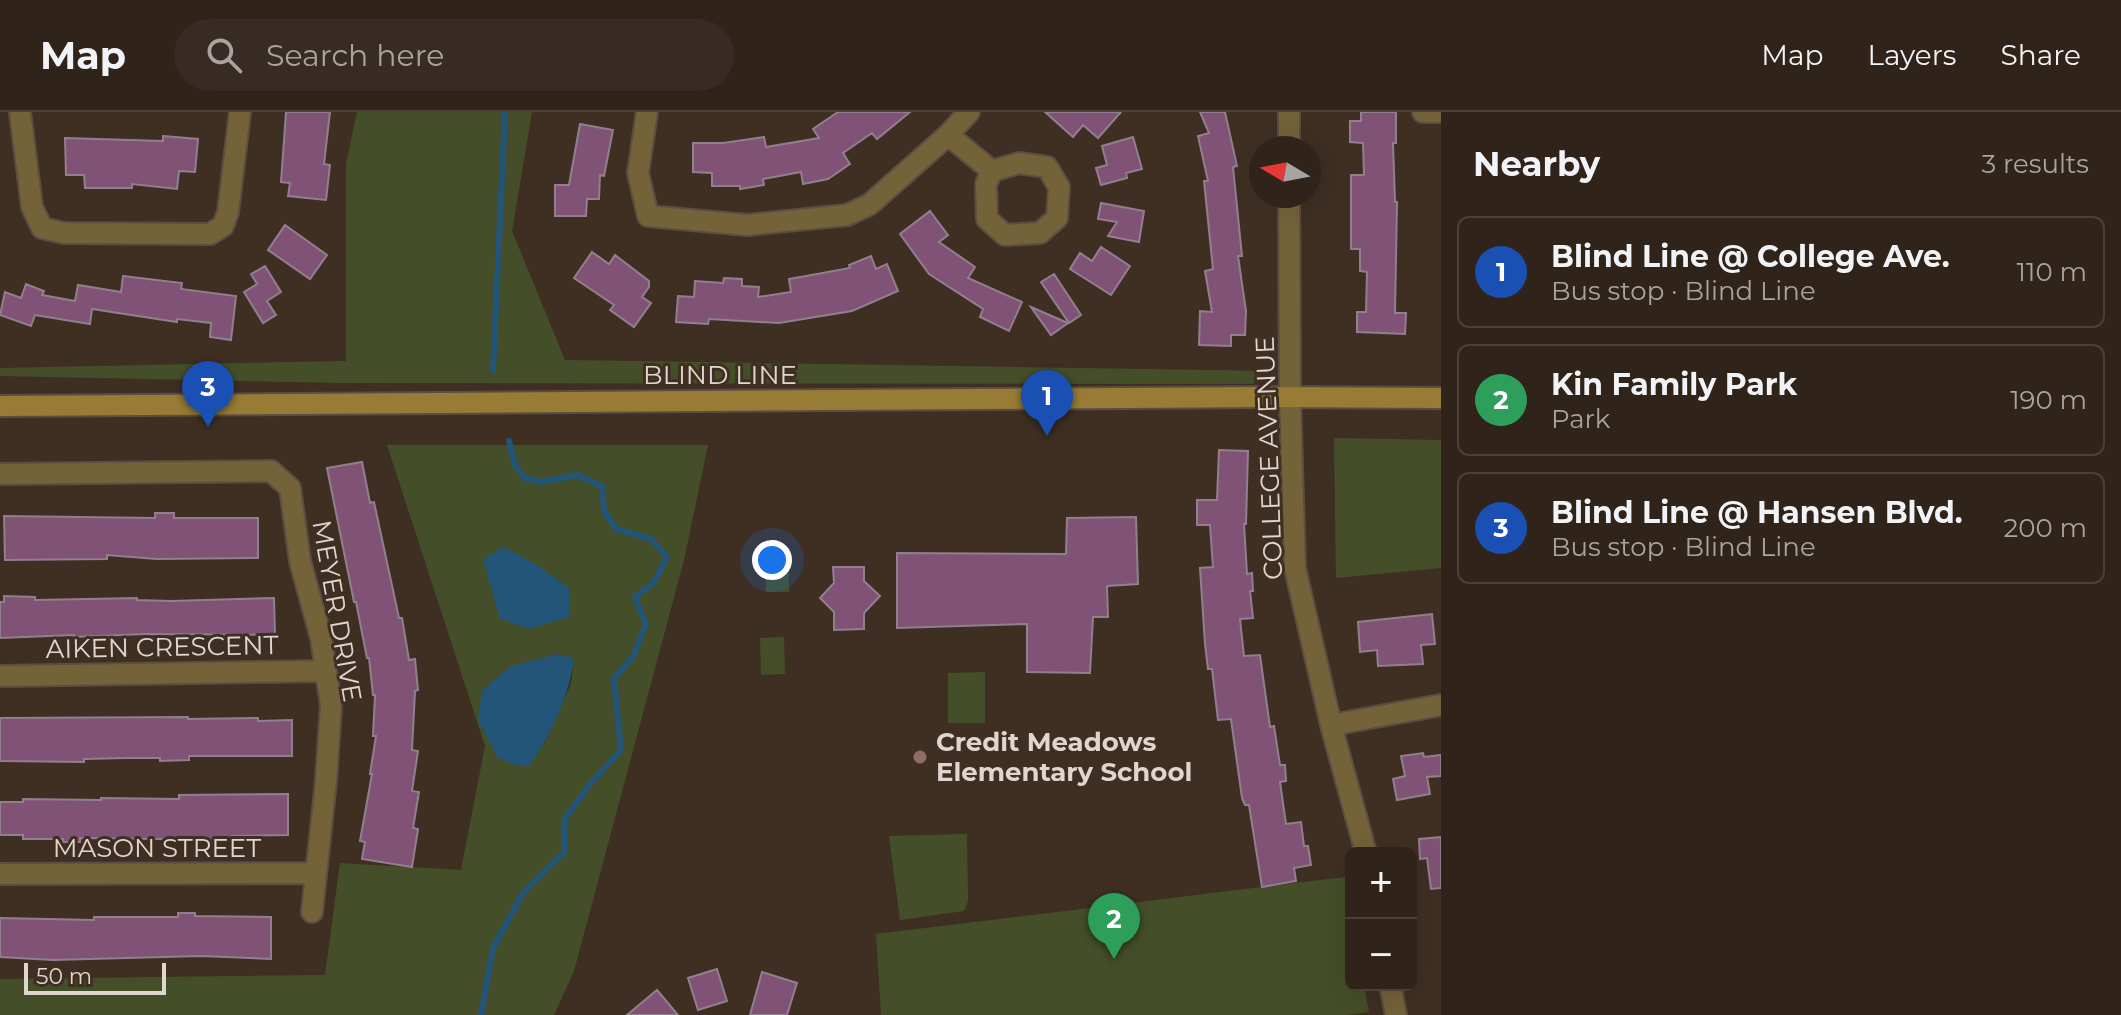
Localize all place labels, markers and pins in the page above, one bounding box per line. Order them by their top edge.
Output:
pin: 3 [182,361,234,427]
pin: 1 [1021,370,1073,436]
place label: Credit Meadows Elementary School [936,726,1192,788]
marker: Credit Meadows Elementary School [911,748,929,766]
pin: 2 [1088,893,1140,959]

